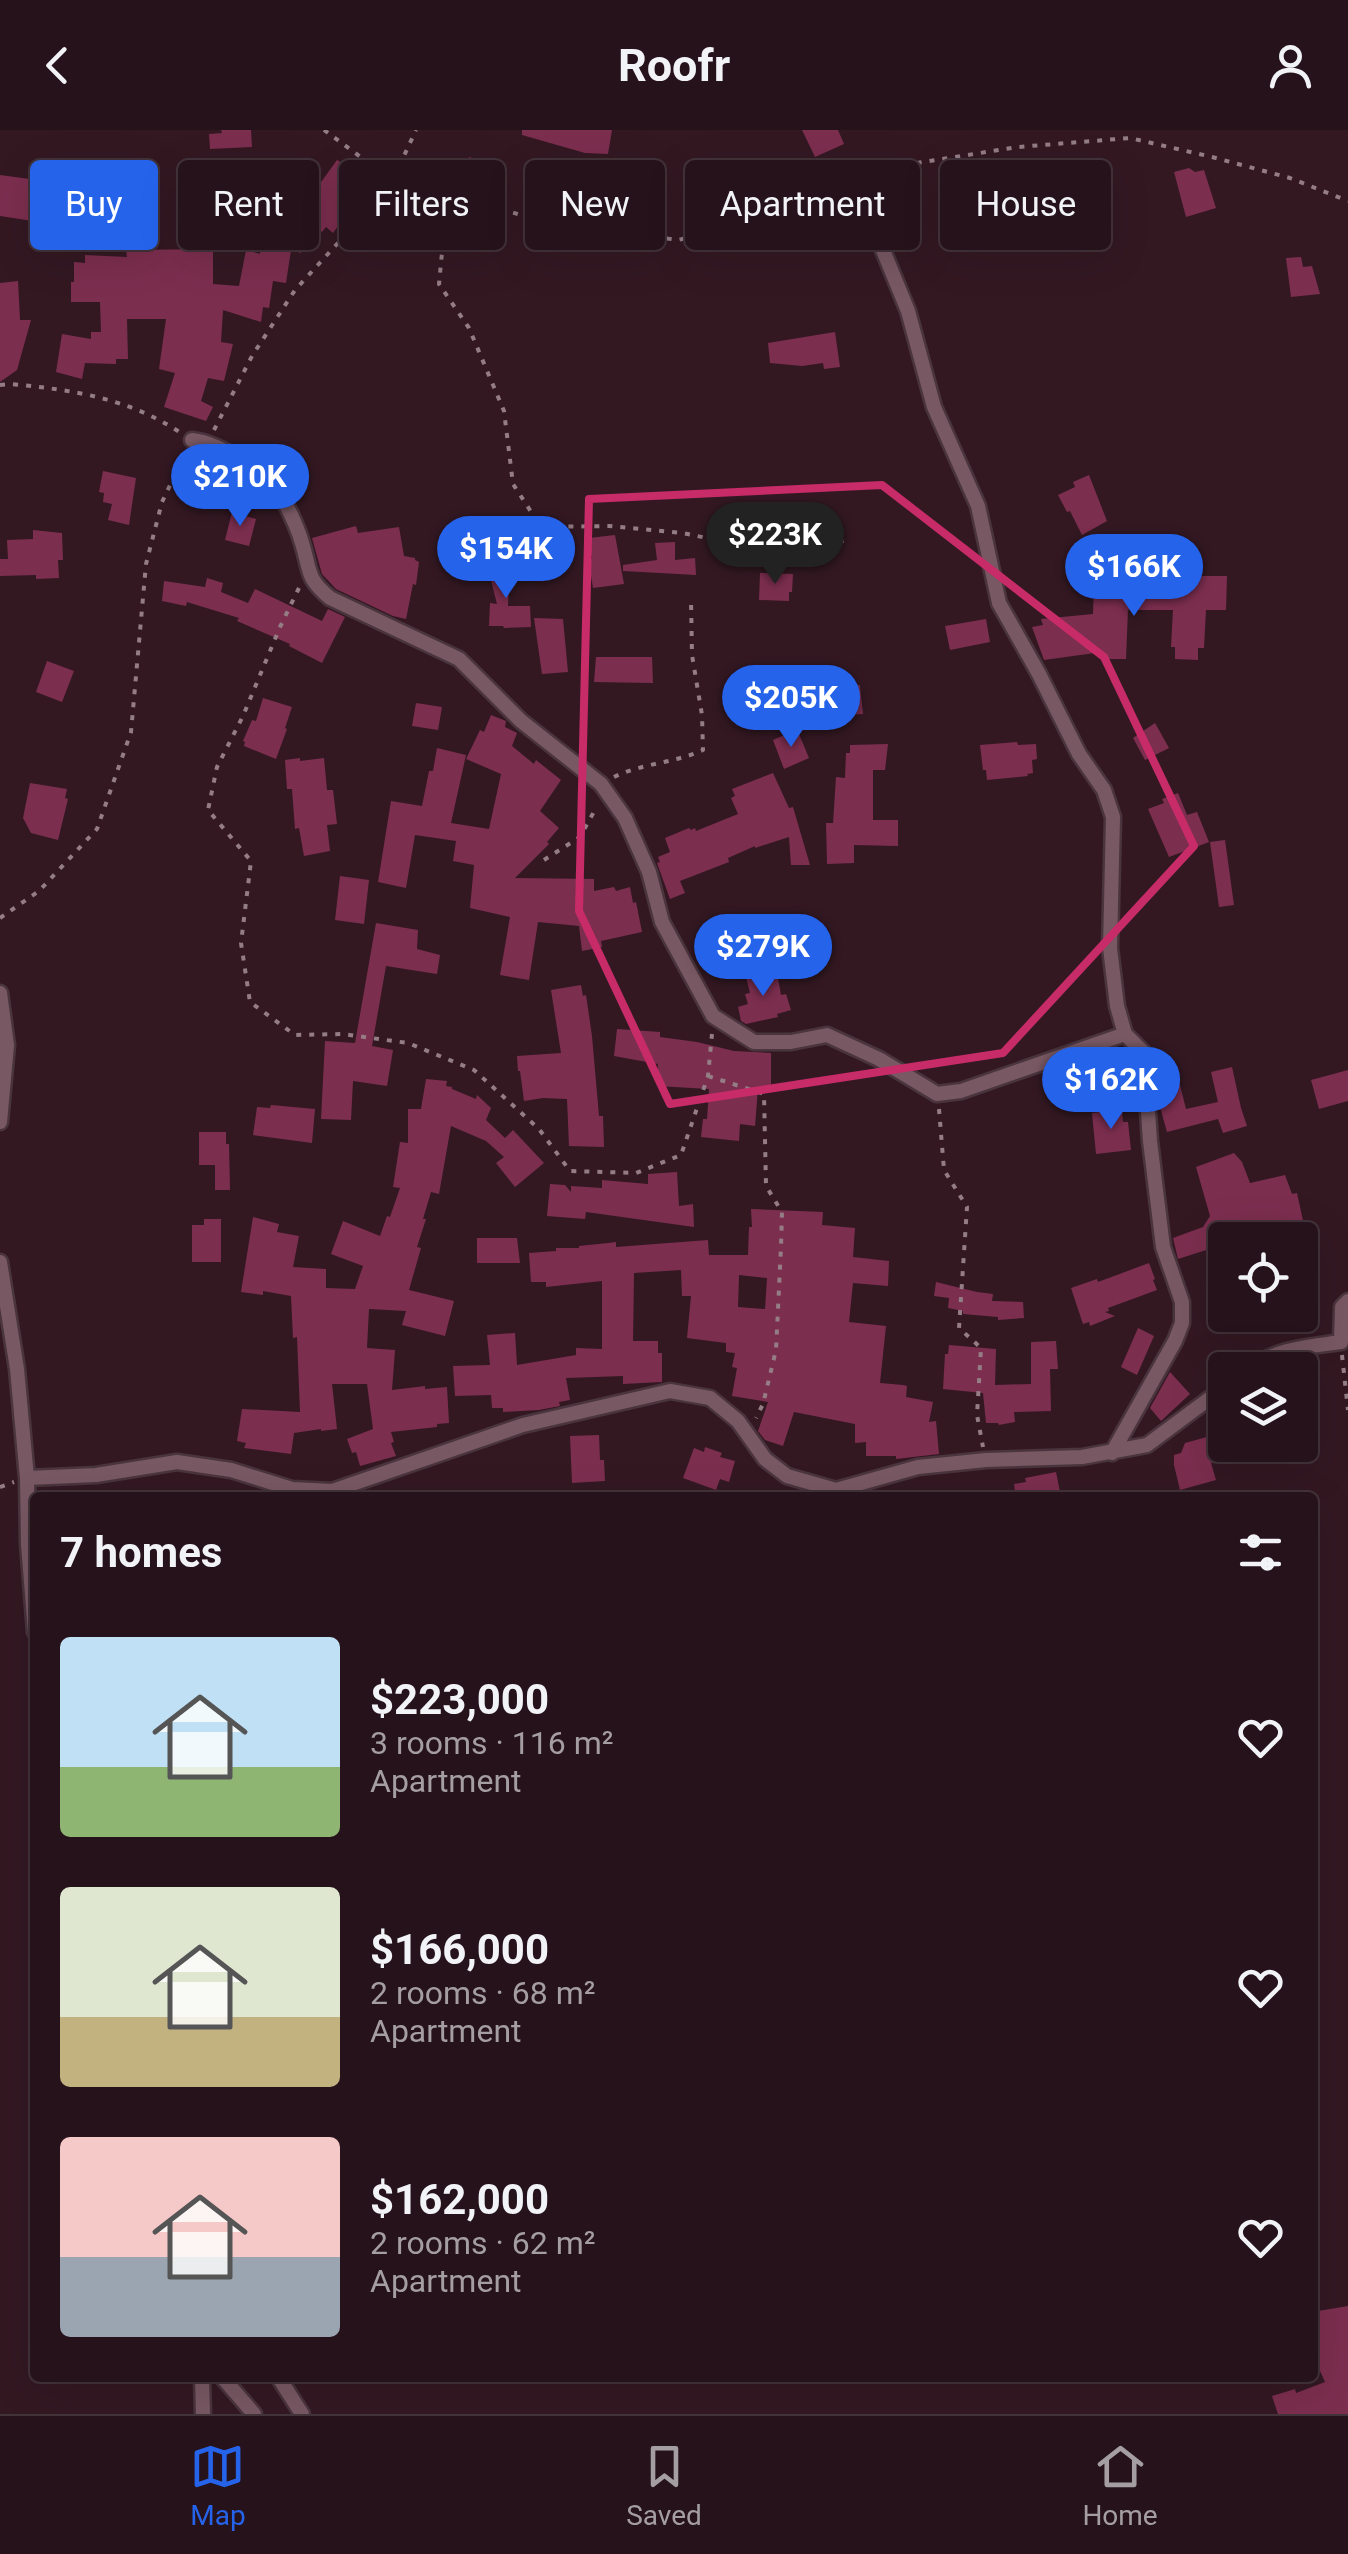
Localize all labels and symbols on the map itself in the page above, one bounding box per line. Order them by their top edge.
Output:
pin: $210K [170,444,310,529]
pin: $223K [705,502,845,587]
pin: $154K [436,516,576,601]
pin: $166K [1064,534,1204,619]
pin: $205K [721,665,861,750]
pin: $279K [693,914,833,999]
pin: $162K [1041,1047,1181,1132]

